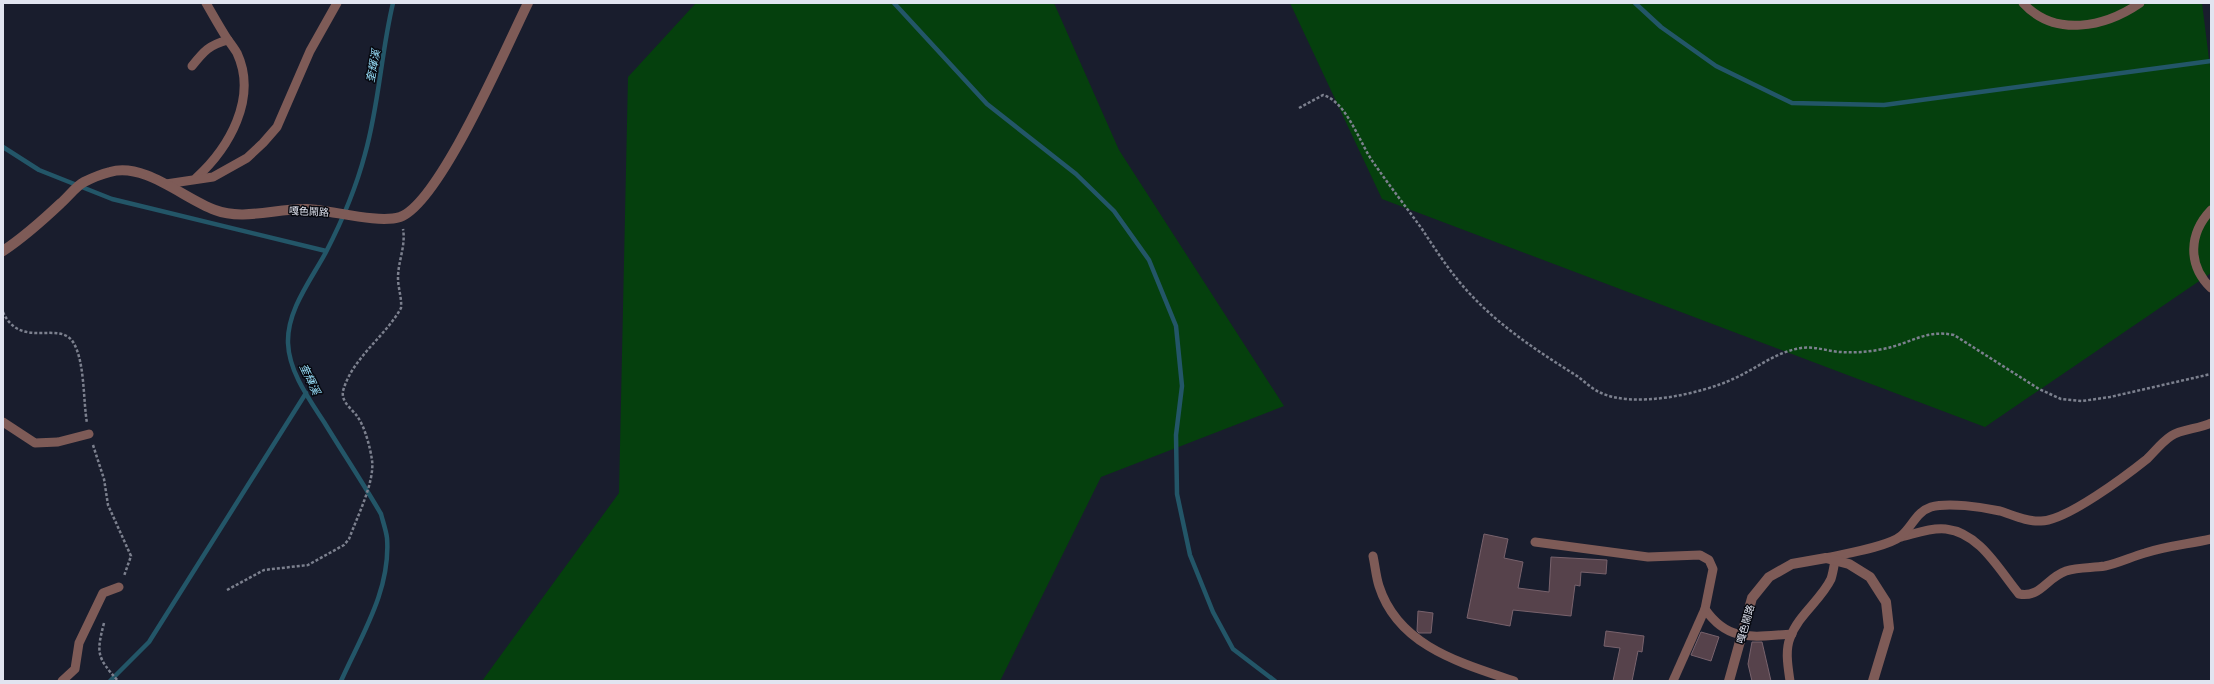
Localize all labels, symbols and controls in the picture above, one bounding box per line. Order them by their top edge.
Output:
water label: 奎輝溪 [364,47,383,84]
street label: 嘎色鬧路 [289,205,329,218]
water label: 奎輝溪 [296,362,324,399]
street label: 嘎色鬧路 [1735,603,1756,645]

